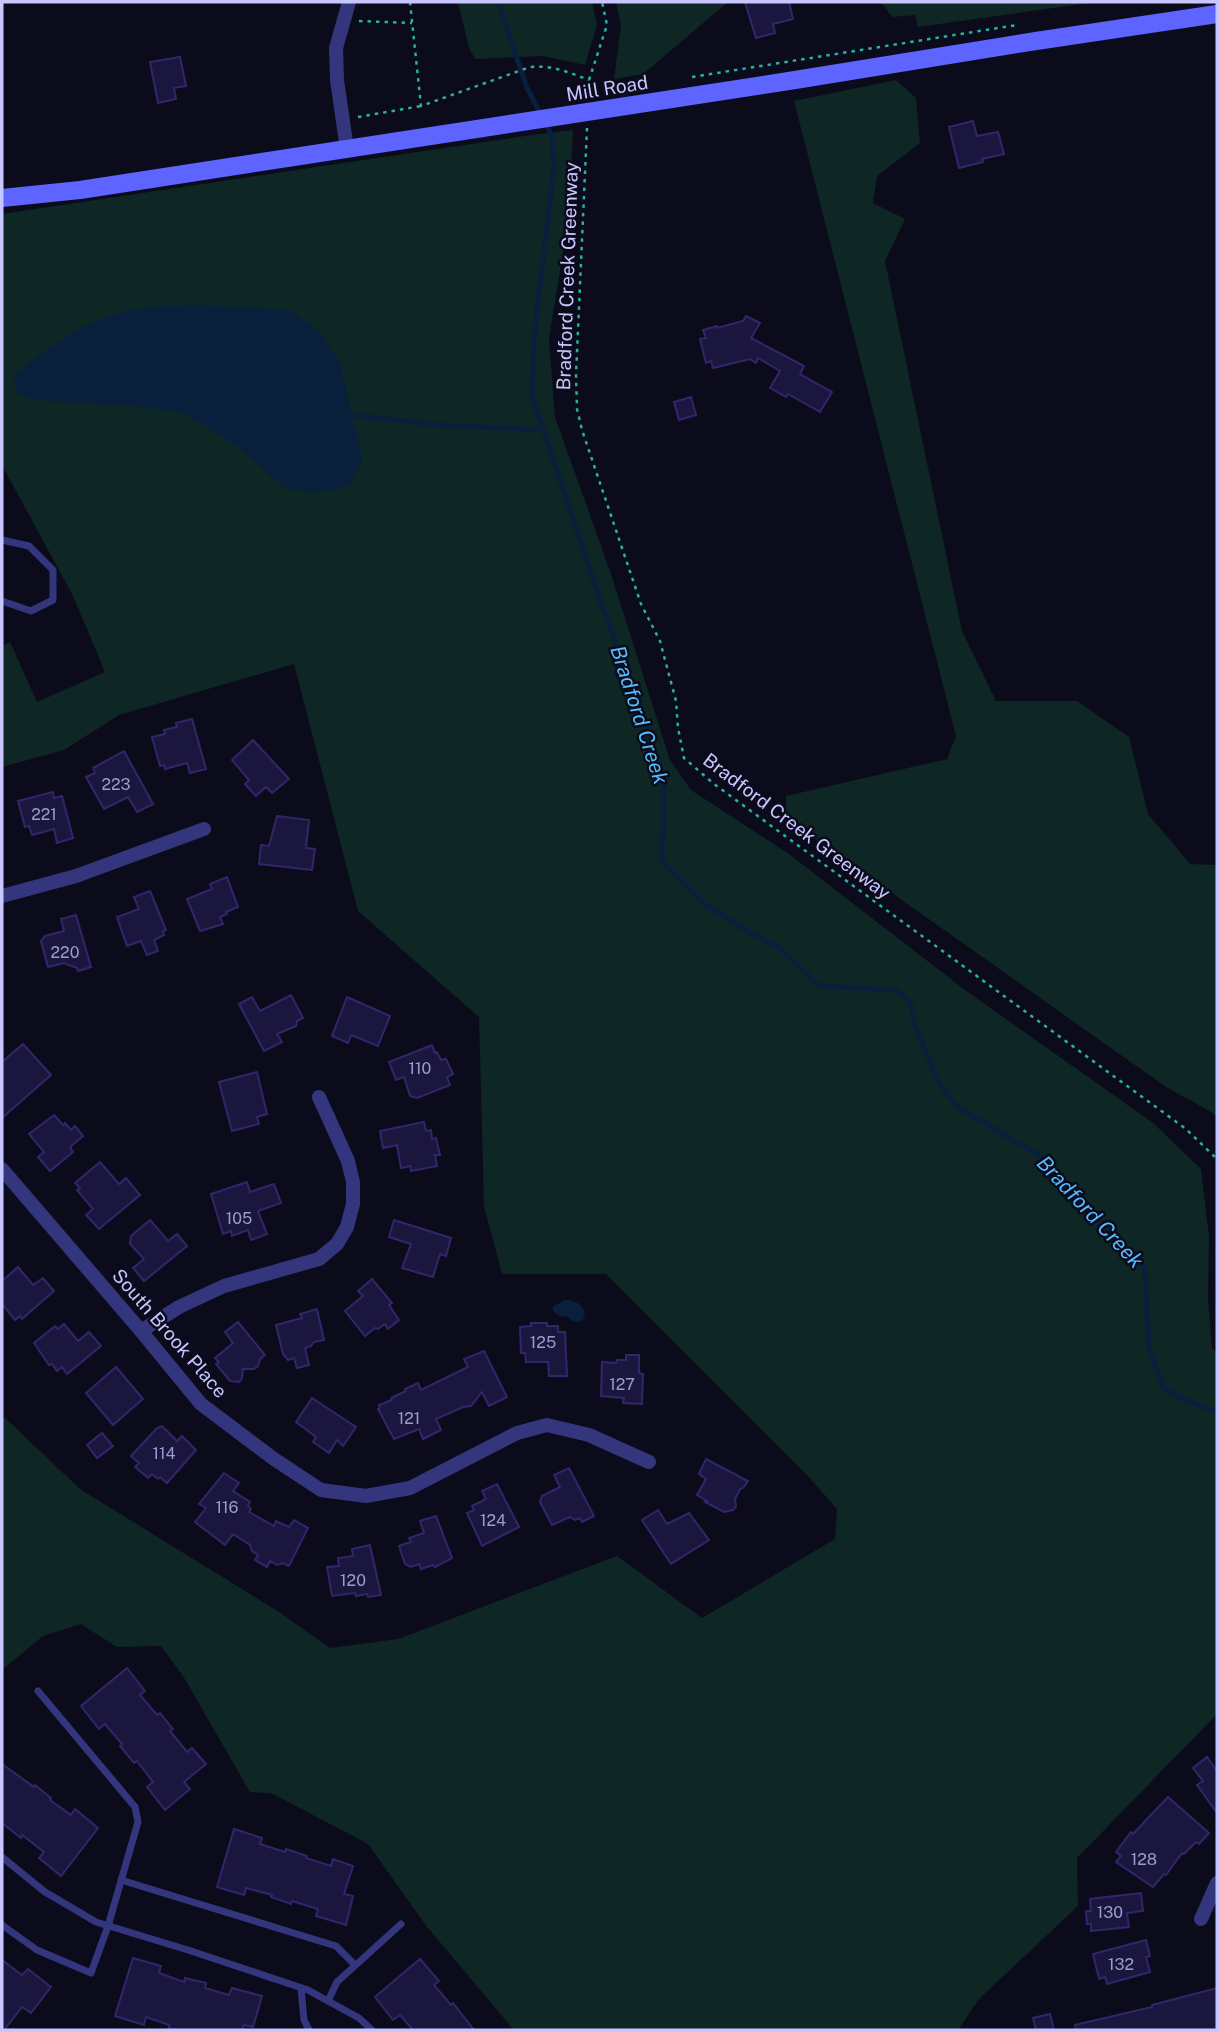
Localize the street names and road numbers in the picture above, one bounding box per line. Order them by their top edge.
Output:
street label: Mill Road [565,71,649,105]
street label: Bradford Creek Greenway [552,161,582,391]
street label: Bradford Creek Greenway [699,748,895,904]
street label: South Brook Place [108,1264,232,1402]

